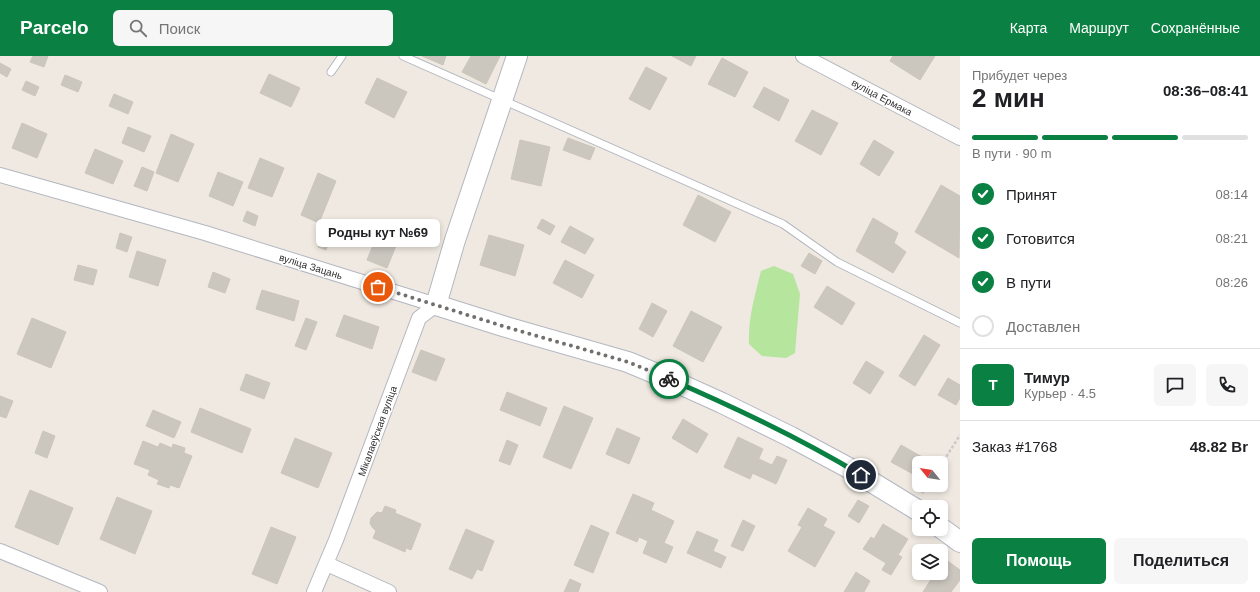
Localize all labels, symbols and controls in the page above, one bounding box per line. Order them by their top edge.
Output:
search box [113,10,393,46]
text: Parcelo [20,17,89,38]
icon: search [127,17,149,39]
text: Поиск [159,20,200,37]
text: Карта [1010,20,1047,36]
text: Маршрут [1069,20,1129,36]
text: Сохранённые [1151,20,1240,36]
text: Прибудет через [972,68,1067,83]
street label: вуліца Ермака [850,77,914,118]
text: 08:36–08:41 [1163,82,1248,99]
text: 2 мин [972,83,1045,113]
text: В пути · 90 m [972,146,1052,161]
icon: check [972,183,994,205]
text: Принят [1006,186,1057,203]
text: 08:14 [1215,187,1248,202]
callout: Родны кут №69 [316,219,440,247]
text: Родны кут №69 [328,225,428,240]
icon: check [972,227,994,249]
text: Готовится [1006,230,1075,247]
text: 08:21 [1215,231,1248,246]
street label: вуліца Зацань [278,252,344,281]
pin [361,270,395,304]
icon: check [972,271,994,293]
text: В пути [1006,274,1051,291]
text: 08:26 [1215,275,1248,290]
icon: bag [367,276,389,298]
text: Доставлен [1006,318,1080,335]
courier [649,359,689,399]
button: chat [1154,364,1196,406]
button: phone [1206,364,1248,406]
icon: bike [658,368,680,390]
text: Тимур [1024,369,1070,386]
text: Т [988,376,998,393]
street label: Мікалаеўская вуліца [356,384,399,478]
text: Курьер · 4.5 [1024,386,1096,401]
text: Заказ #1768 [972,438,1057,455]
text: 48.82 Br [1190,438,1248,455]
north arrow [912,456,948,492]
map controls [912,456,948,580]
pin [844,458,878,492]
icon: home [850,464,872,486]
button: locate [912,500,948,536]
button: Помощь [972,538,1106,584]
button: Поделиться [1114,538,1248,584]
button: layers [912,544,948,580]

